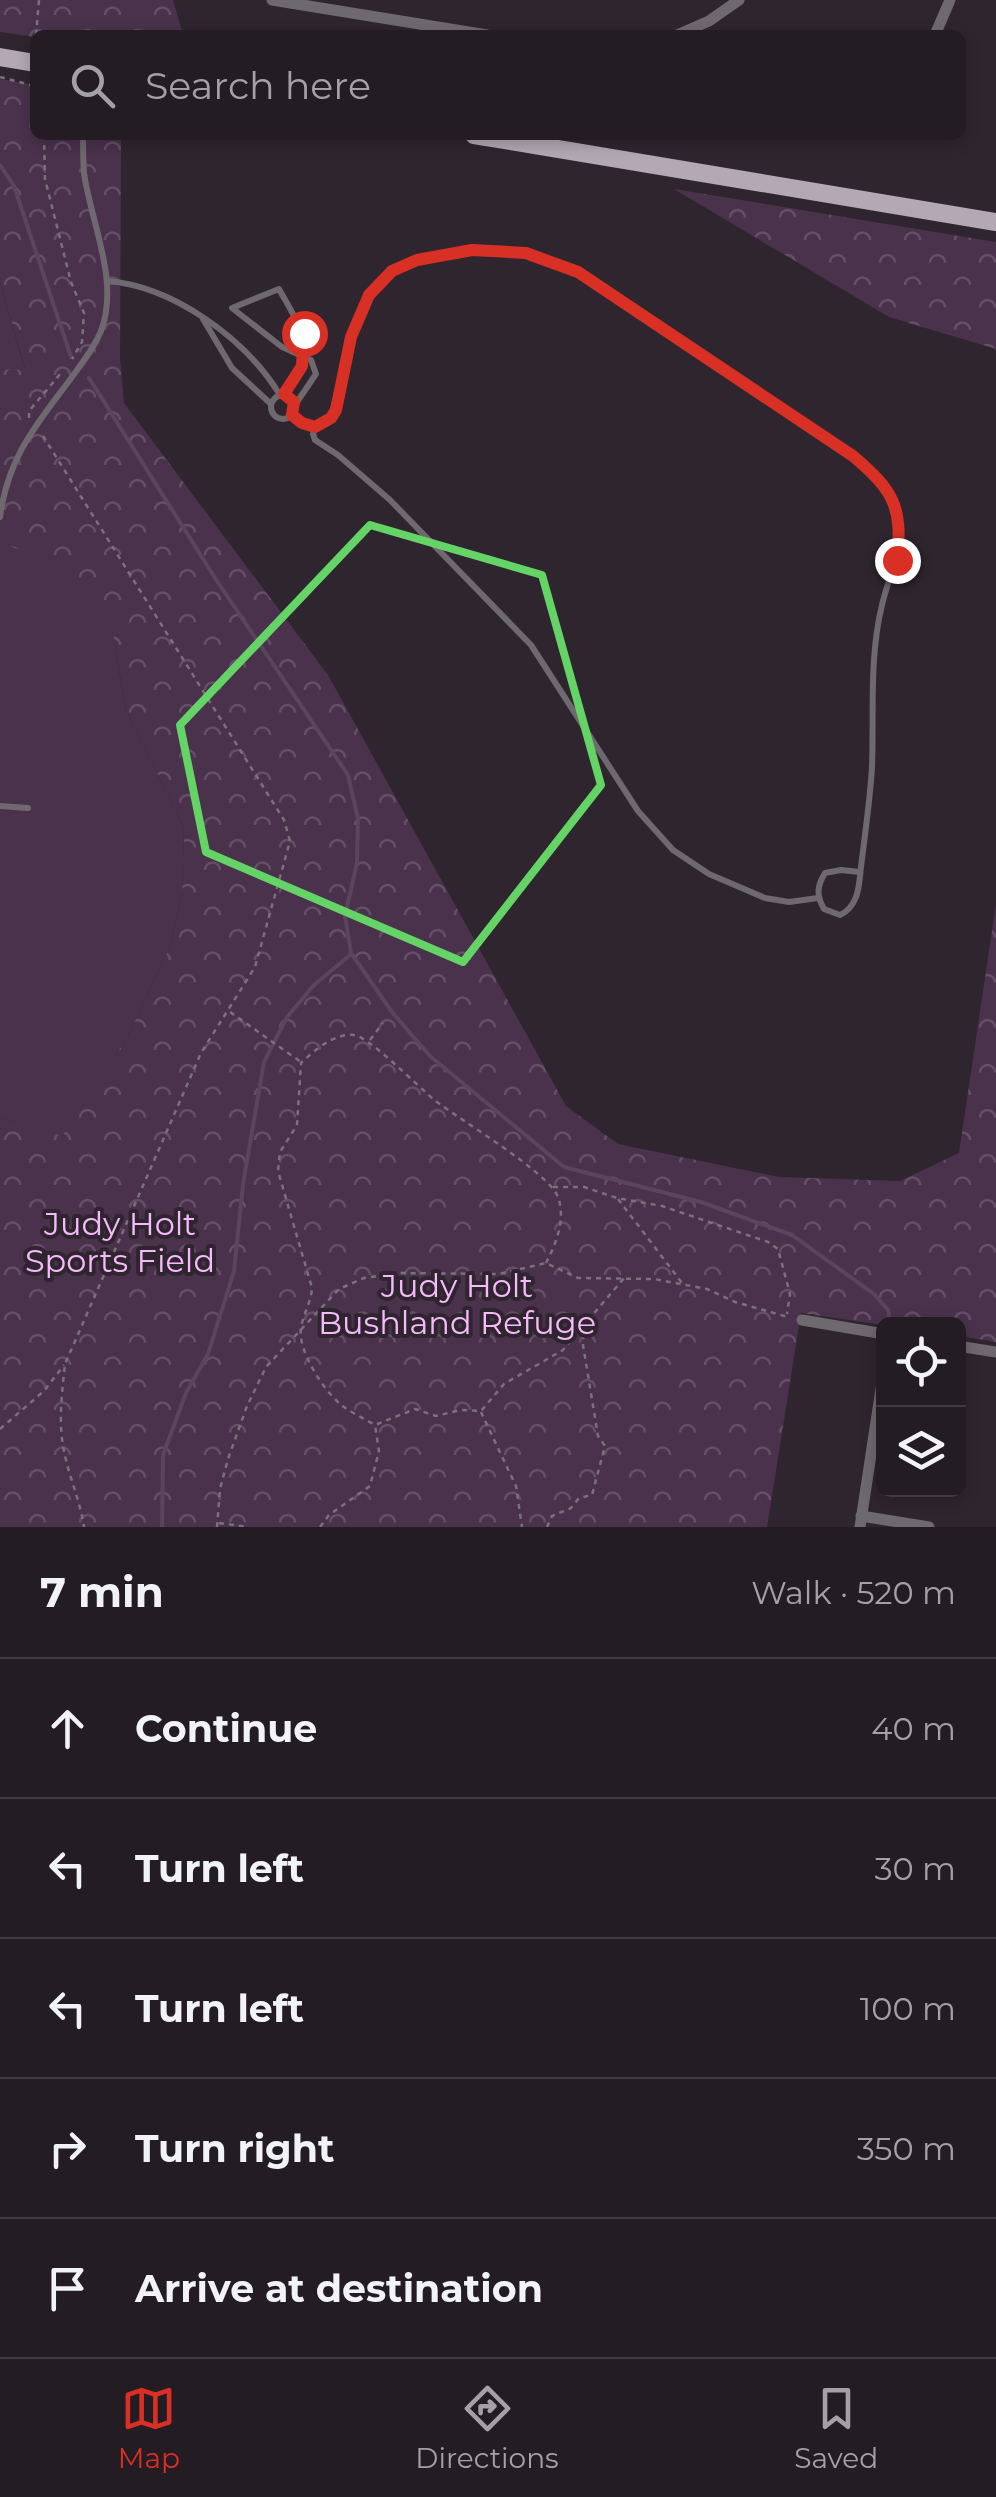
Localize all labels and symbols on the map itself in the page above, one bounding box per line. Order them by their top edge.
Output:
route start [282,311,328,357]
route end [875,538,921,584]
park label: Judy Holt Sports Field [25,1204,215,1280]
park label: Judy Holt Bushland Refuge [318,1266,596,1342]

